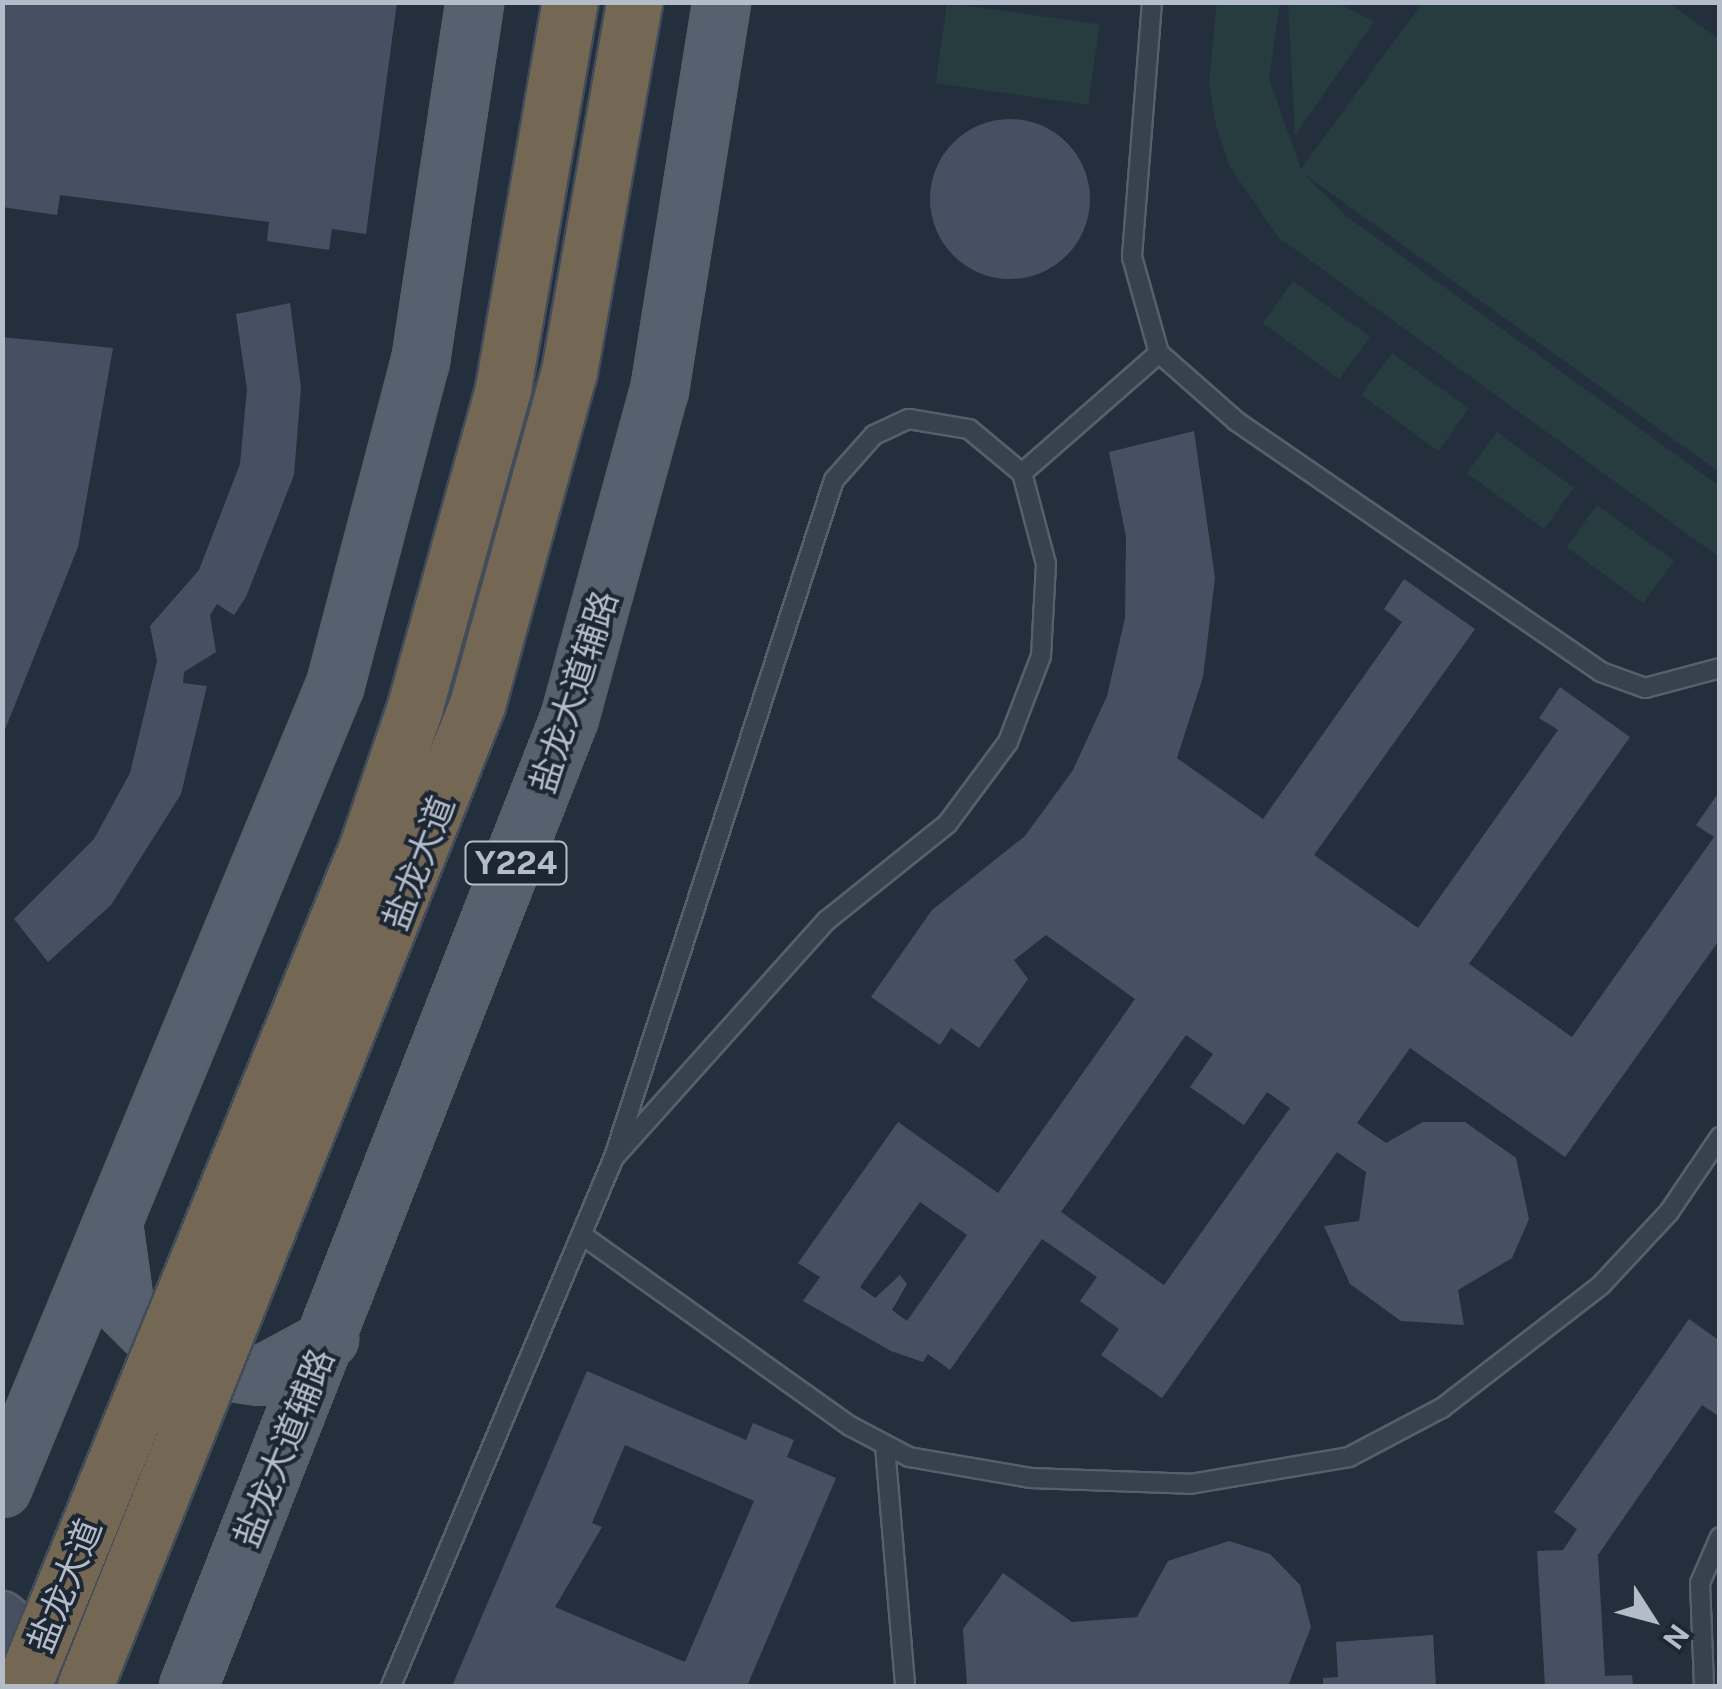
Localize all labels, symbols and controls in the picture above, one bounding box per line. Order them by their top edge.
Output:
street label: 盐龙大道辅路 [522,586,626,798]
street label: 盐龙大道 [374,790,464,936]
road number: Y224 [464,836,568,890]
street label: 盐龙大道辅路 [225,1343,343,1553]
street label: 盐龙大道 [19,1513,111,1659]
north arrow [1602,1569,1702,1669]
text: N [1657,1618,1696,1655]

